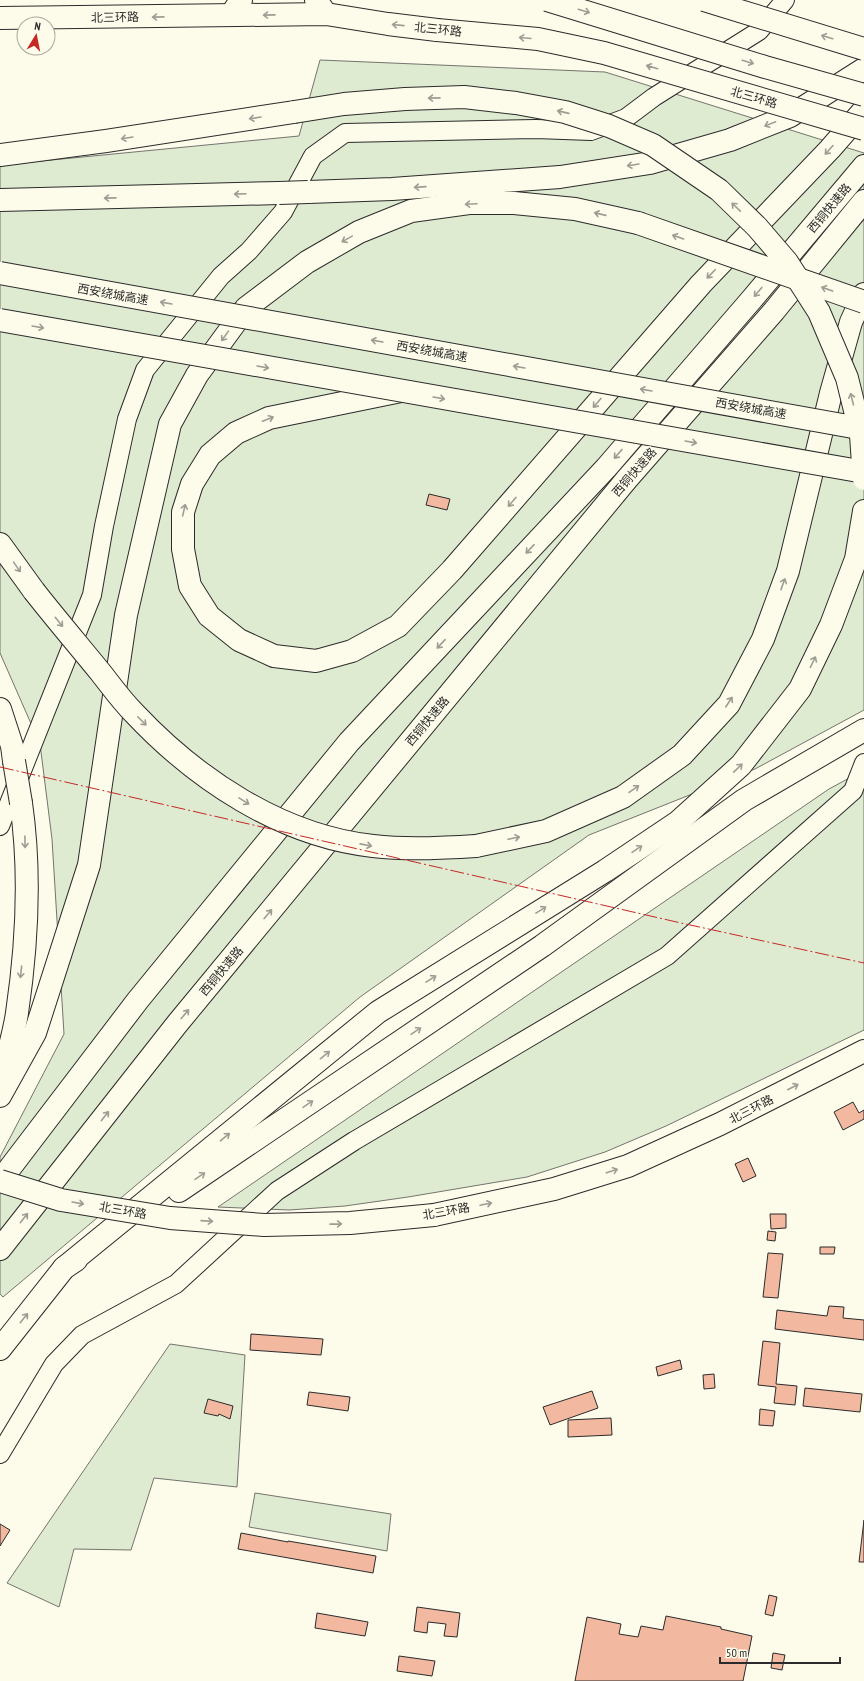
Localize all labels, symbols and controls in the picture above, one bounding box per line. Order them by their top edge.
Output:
one-way arrow [577,8,590,15]
street label: 北三环路 [91,9,139,25]
one-way arrow [263,11,276,19]
one-way arrow [152,13,165,21]
north arrow [16,16,56,56]
text: N [34,19,42,34]
street label: 北三环路 [413,19,463,39]
one-way arrow [392,22,405,29]
one-way arrow [820,33,833,40]
one-way arrow [519,34,532,41]
one-way arrow [742,59,755,66]
one-way arrow [646,63,659,70]
street label: 北三环路 [729,83,779,111]
one-way arrow [428,94,441,102]
one-way arrow [557,107,570,115]
one-way arrow [249,114,262,122]
one-way arrow [765,120,777,128]
one-way arrow [121,134,134,142]
one-way arrow [825,145,834,155]
one-way arrow [627,161,640,169]
street label: 西铜快速路 [804,180,854,236]
one-way arrow [414,184,427,191]
one-way arrow [234,191,247,198]
one-way arrow [104,194,117,202]
one-way arrow [465,200,478,207]
one-way arrow [731,202,741,211]
one-way arrow [594,210,607,218]
one-way arrow [672,232,684,240]
one-way arrow [341,235,353,243]
one-way arrow [706,269,715,279]
street label: 西安绕城高速 [76,280,150,308]
one-way arrow [821,285,834,292]
one-way arrow [753,287,762,297]
one-way arrow [160,299,173,307]
one-way arrow [32,323,45,331]
one-way arrow [221,331,230,342]
one-way arrow [371,337,384,345]
street label: 西安绕城高速 [395,337,469,365]
one-way arrow [512,362,525,370]
one-way arrow [256,363,269,371]
one-way arrow [640,385,653,393]
one-way arrow [848,393,855,406]
one-way arrow [432,394,445,402]
street label: 西安绕城高速 [714,394,788,422]
one-way arrow [593,398,602,409]
one-way arrow [261,415,273,423]
one-way arrow [685,438,698,446]
street label: 西铜快速路 [609,444,659,500]
one-way arrow [613,448,622,459]
one-way arrow [507,496,516,507]
one-way arrow [181,504,189,517]
one-way arrow [525,544,534,554]
one-way arrow [13,562,21,573]
one-way arrow [779,579,787,591]
one-way arrow [54,616,63,627]
one-way arrow [436,639,446,649]
one-way arrow [810,657,817,669]
street label: 西铜快速路 [402,693,452,749]
one-way arrow [725,697,733,708]
one-way arrow [137,716,147,726]
one-way arrow [733,763,743,772]
one-way arrow [628,785,639,793]
one-way arrow [238,797,249,805]
one-way arrow [507,833,520,841]
one-way arrow [21,835,29,848]
one-way arrow [359,841,372,849]
one-way arrow [631,845,642,853]
one-way arrow [535,906,547,914]
one-way arrow [264,908,273,919]
street label: 西铜快速路 [196,943,246,999]
one-way arrow [18,965,25,978]
one-way arrow [425,975,436,983]
one-way arrow [181,1009,190,1020]
one-way arrow [410,1027,421,1035]
one-way arrow [320,1050,331,1059]
one-way arrow [787,1083,799,1090]
street label: 北三环路 [726,1091,776,1127]
one-way arrow [302,1100,313,1108]
one-way arrow [100,1111,109,1122]
one-way arrow [219,1133,230,1142]
one-way arrow [605,1167,618,1174]
one-way arrow [195,1172,206,1181]
street label: 北三环路 [98,1198,148,1222]
one-way arrow [71,1199,84,1207]
street label: 北三环路 [421,1199,471,1223]
one-way arrow [479,1199,492,1207]
one-way arrow [20,1213,29,1224]
one-way arrow [200,1217,213,1224]
one-way arrow [329,1220,342,1227]
one-way arrow [20,1313,29,1324]
scale bar [720,1639,840,1665]
text: 50 m [726,1645,747,1660]

